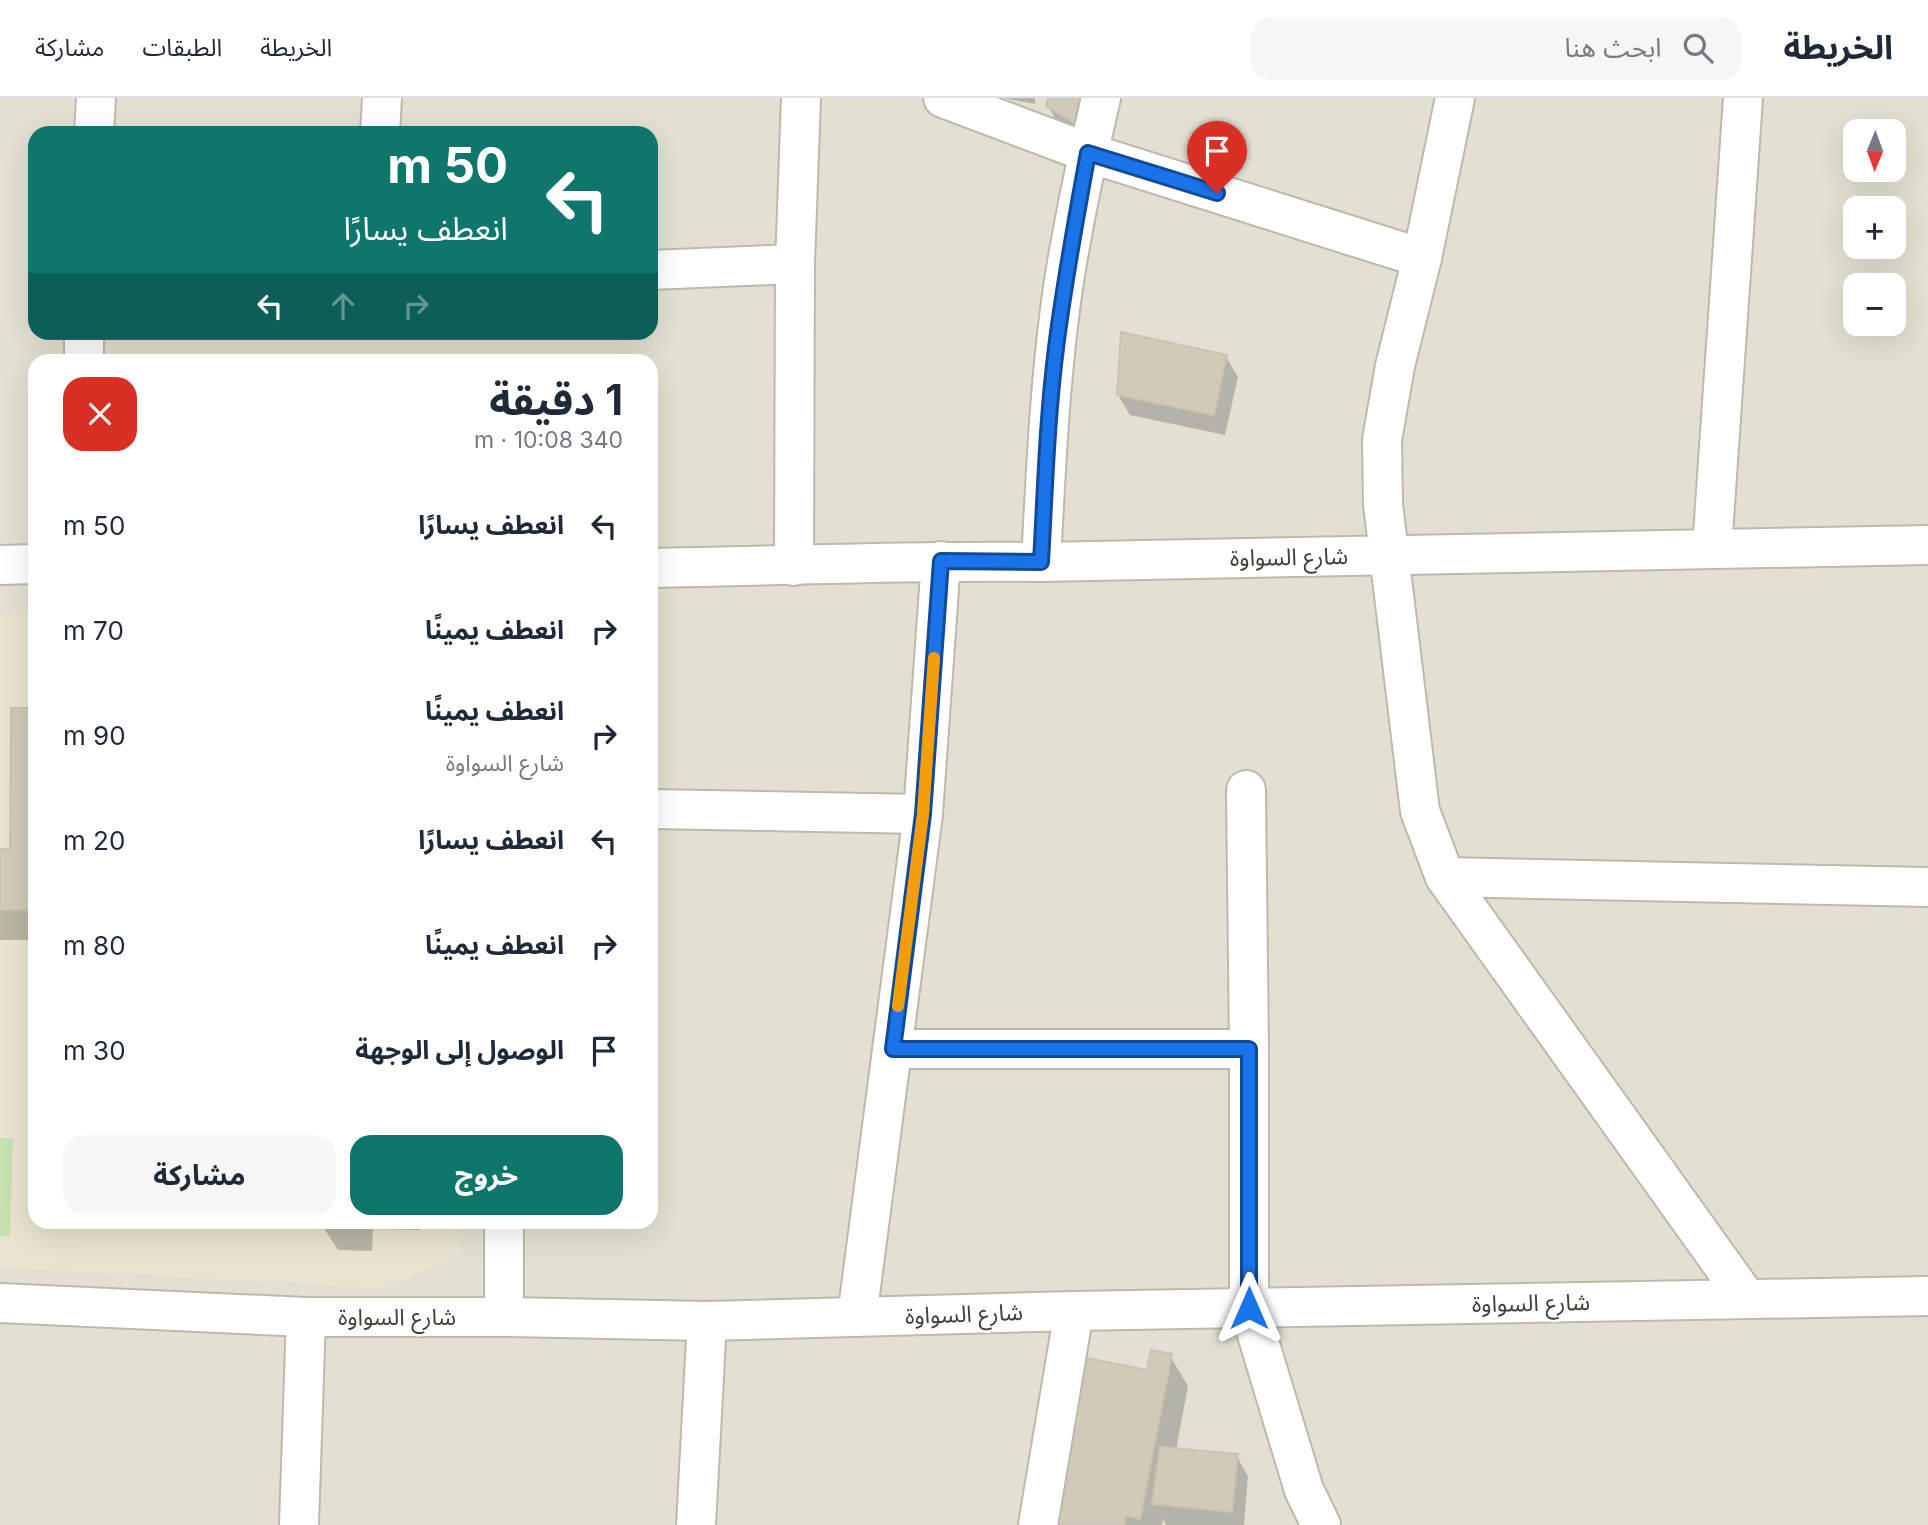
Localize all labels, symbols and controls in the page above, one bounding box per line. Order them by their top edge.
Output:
search box [1251,17,1741,80]
text: الخريطة [1783,27,1893,67]
icon: search [1679,29,1717,67]
text: ابحث هنا [1565,32,1661,63]
text: مشاركة [35,33,104,62]
text: الطبقات [142,33,222,62]
text: الخريطة [260,33,332,62]
north arrow [1843,119,1906,182]
map controls [1843,119,1906,336]
pin [1187,121,1247,193]
icon: arrive [1198,132,1236,170]
text: 50 m [387,136,508,195]
icon: left [532,154,623,245]
button: + [1843,196,1906,259]
text: انعطف يسارًا [344,209,508,248]
button: − [1843,273,1906,336]
icon: left [251,287,289,325]
icon: ahead [324,287,362,325]
icon: right [397,287,435,325]
text: 1 دقيقة [489,374,623,425]
button: close [63,377,137,451]
text: 340 m · 10:08 [474,426,623,454]
icon: left [585,507,623,545]
text: انعطف يسارًا [418,509,564,540]
text: 50 m [63,510,125,541]
street label: شارع السواوة [1230,542,1348,575]
icon: right [585,612,623,650]
text: انعطف يمينًا [425,614,564,645]
text: 70 m [63,615,124,646]
text: انعطف يمينًا [425,695,564,726]
icon: right [585,717,623,755]
text: 90 m [63,720,126,751]
text: شارع السواوة [446,749,564,777]
icon: left [585,822,623,860]
text: انعطف يسارًا [418,824,564,855]
text: 20 m [63,825,125,856]
icon: right [585,927,623,965]
text: انعطف يمينًا [425,929,564,960]
text: 80 m [63,930,126,961]
icon: arrive [585,1032,623,1070]
text: الوصول إلى الوجهة [355,1034,564,1065]
text: 30 m [63,1035,126,1066]
button: مشاركة [63,1135,336,1215]
button: خروج [350,1135,623,1215]
position arrow [1212,1271,1286,1345]
street label: شارع السواوة [1472,1288,1590,1321]
street label: شارع السواوة [904,1298,1024,1333]
street label: شارع السواوة [338,1303,456,1334]

